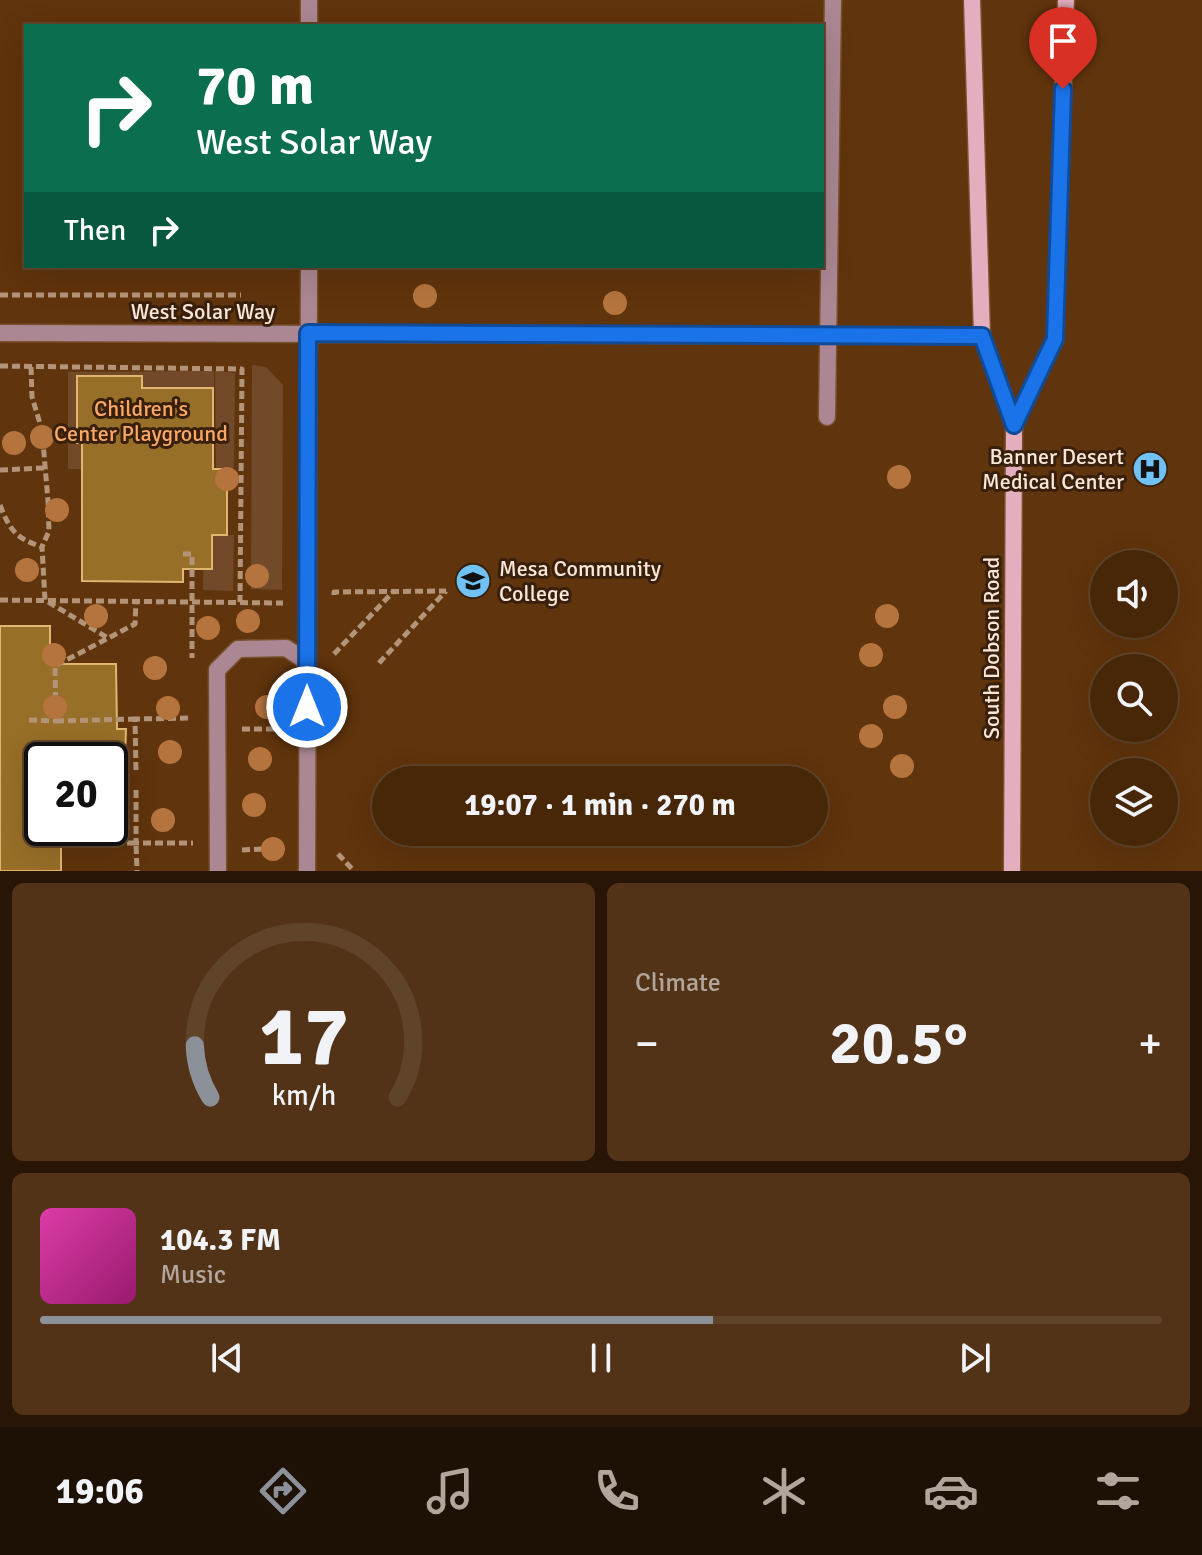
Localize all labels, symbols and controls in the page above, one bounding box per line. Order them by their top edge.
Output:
pin [1029,7,1097,89]
icon: arrive [1041,19,1085,63]
text: 70 m [196,51,314,120]
icon: right [64,56,168,160]
text: West Solar Way [196,120,432,165]
icon: right [142,208,186,252]
text: Then [64,212,126,249]
street label: West Solar Way [131,298,276,325]
park label: Children's Center Playground [54,395,228,447]
place label: Banner Desert Medical Center [982,443,1124,495]
hospital icon: Banner Desert Medical Center [1131,450,1169,488]
map controls [1090,550,1178,846]
button: sound [1090,550,1178,638]
place label: Mesa Community College [499,555,662,607]
street label: South Dobson Road [978,557,1005,739]
school or university icon: Mesa Community College [454,562,492,600]
button: search [1090,654,1178,742]
position arrow [265,665,349,749]
speed limit sign: 20 [24,742,128,846]
button: layers [1090,758,1178,846]
text: 19:07 · 1 min · 270 m [464,787,736,824]
text: Climate [635,967,721,999]
text: 17 [259,986,348,1088]
text: 20.5° [829,1007,968,1081]
text: − [635,1017,659,1071]
text: + [1138,1017,1162,1071]
text: km/h [271,1078,336,1113]
text: 104.3 FM [160,1222,281,1259]
text: Music [160,1259,226,1291]
icon: previous [205,1336,249,1380]
icon: pause [579,1336,623,1380]
icon: next [953,1336,997,1380]
icon: directions [255,1463,311,1519]
icon: music [422,1463,478,1519]
icon: phone [589,1463,645,1519]
icon: climate [756,1463,812,1519]
icon: car [923,1463,979,1519]
icon: filters [1090,1463,1146,1519]
text: 19:06 [56,1469,144,1514]

